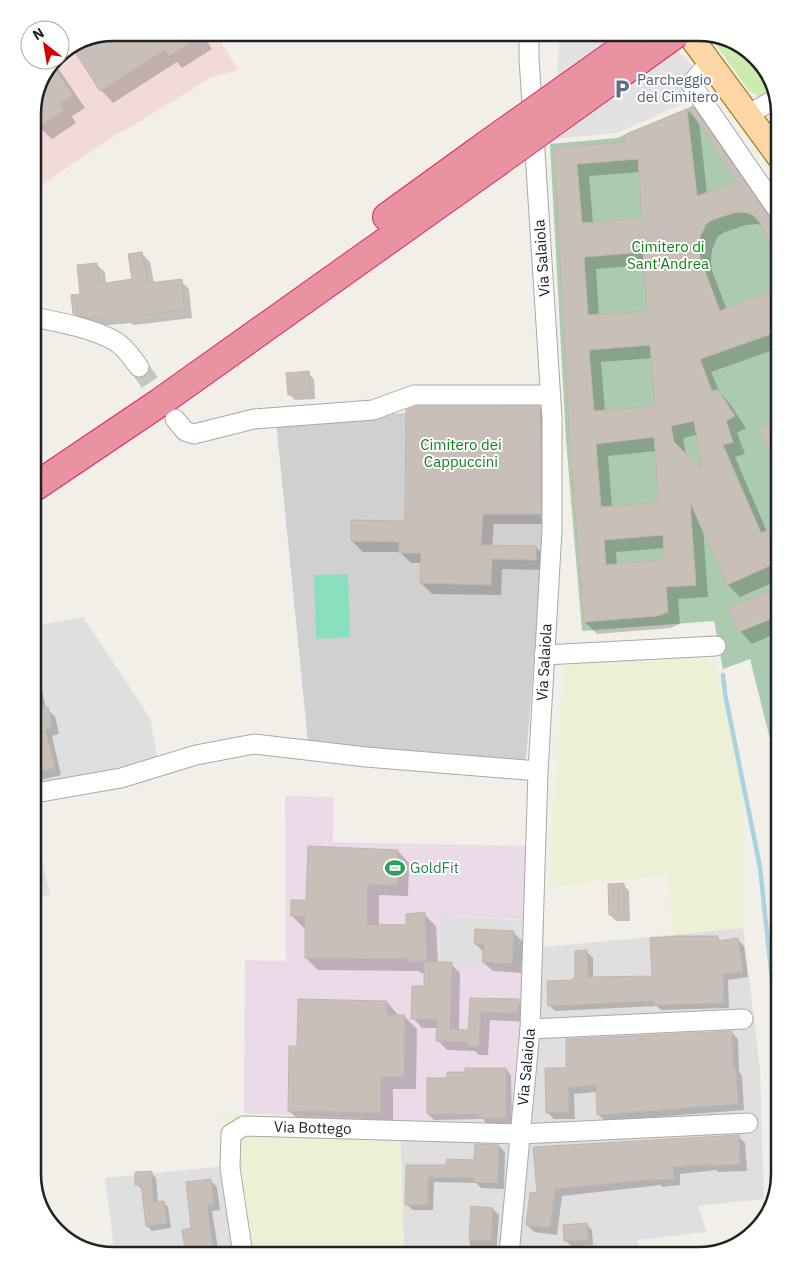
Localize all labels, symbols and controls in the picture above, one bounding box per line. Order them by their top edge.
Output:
north arrow [20,20,70,70]
text: N [29,24,47,44]
place label: Parcheggio del Cimitero [637,70,719,106]
parking icon: Parcheggio del Cimitero [611,78,633,100]
street label: Via Salaiola [529,219,554,297]
park label: Cimitero di Sant'Andrea [627,237,709,273]
park label: Cimitero dei Cappuccini [420,435,502,471]
street label: Via Salaiola [532,623,556,702]
sports icon: GoldFit [384,857,406,879]
place label: GoldFit [410,858,459,877]
street label: Via Salaiola [513,1027,539,1106]
street label: Via Bottego [274,1117,352,1138]

